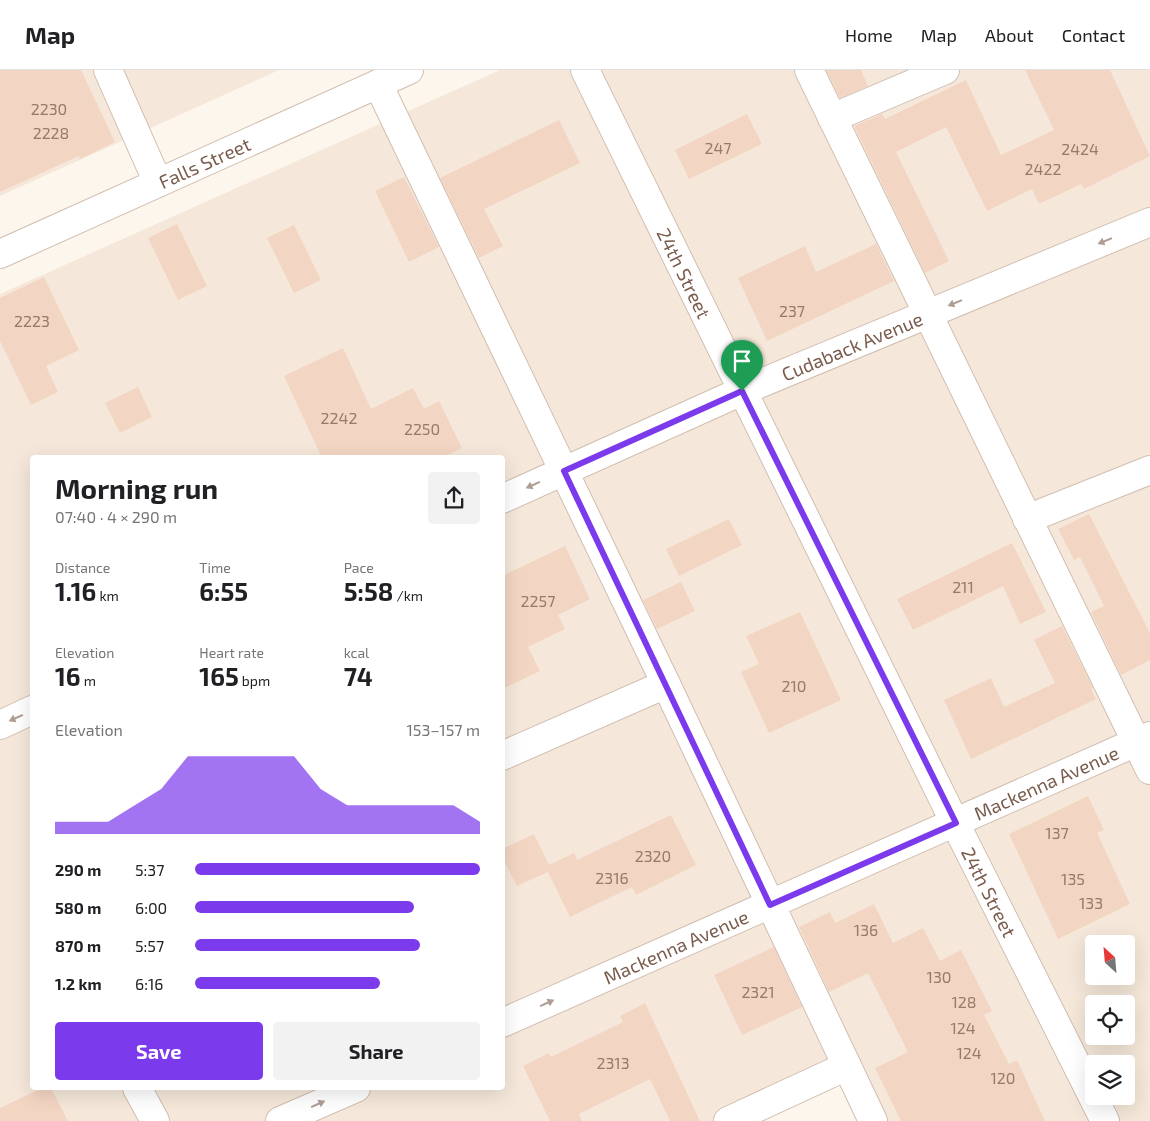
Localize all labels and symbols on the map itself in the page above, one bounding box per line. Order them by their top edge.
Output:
house number: 2230 [31,99,67,118]
house number: 2228 [33,123,69,142]
street label: Falls Street [155,131,254,193]
house number: 247 [704,138,732,157]
house number: 2424 [1061,139,1099,158]
house number: 2422 [1025,159,1061,178]
street label: 24th Street [653,224,717,322]
one-way arrow [1098,237,1112,245]
one-way arrow [948,299,962,307]
house number: 237 [779,301,805,320]
street label: Cudaback Avenue [778,306,926,385]
house number: 2223 [14,311,50,330]
pin [721,340,763,391]
house number: 2242 [321,408,357,427]
house number: 2250 [404,419,440,438]
one-way arrow [526,482,540,490]
house number: 211 [952,577,974,596]
house number: 2257 [521,591,555,610]
house number: 210 [781,676,807,695]
one-way arrow [9,714,23,722]
street label: Mackenna Avenue [970,740,1122,824]
house number: 137 [1045,823,1069,842]
street label: 24th Street [957,843,1022,941]
house number: 2320 [635,846,671,865]
house number: 2316 [595,868,629,887]
house number: 135 [1061,869,1085,888]
house number: 133 [1079,893,1103,912]
street label: Mackenna Avenue [600,904,752,988]
house number: 136 [854,920,878,939]
north arrow [1085,935,1135,985]
house number: 130 [927,967,951,986]
house number: 2321 [741,982,775,1001]
house number: 128 [951,992,977,1011]
one-way arrow [540,999,554,1007]
house number: 124 [950,1018,976,1037]
house number: 124 [956,1043,982,1062]
house number: 2313 [596,1053,630,1072]
house number: 120 [990,1068,1016,1087]
one-way arrow [311,1100,325,1108]

